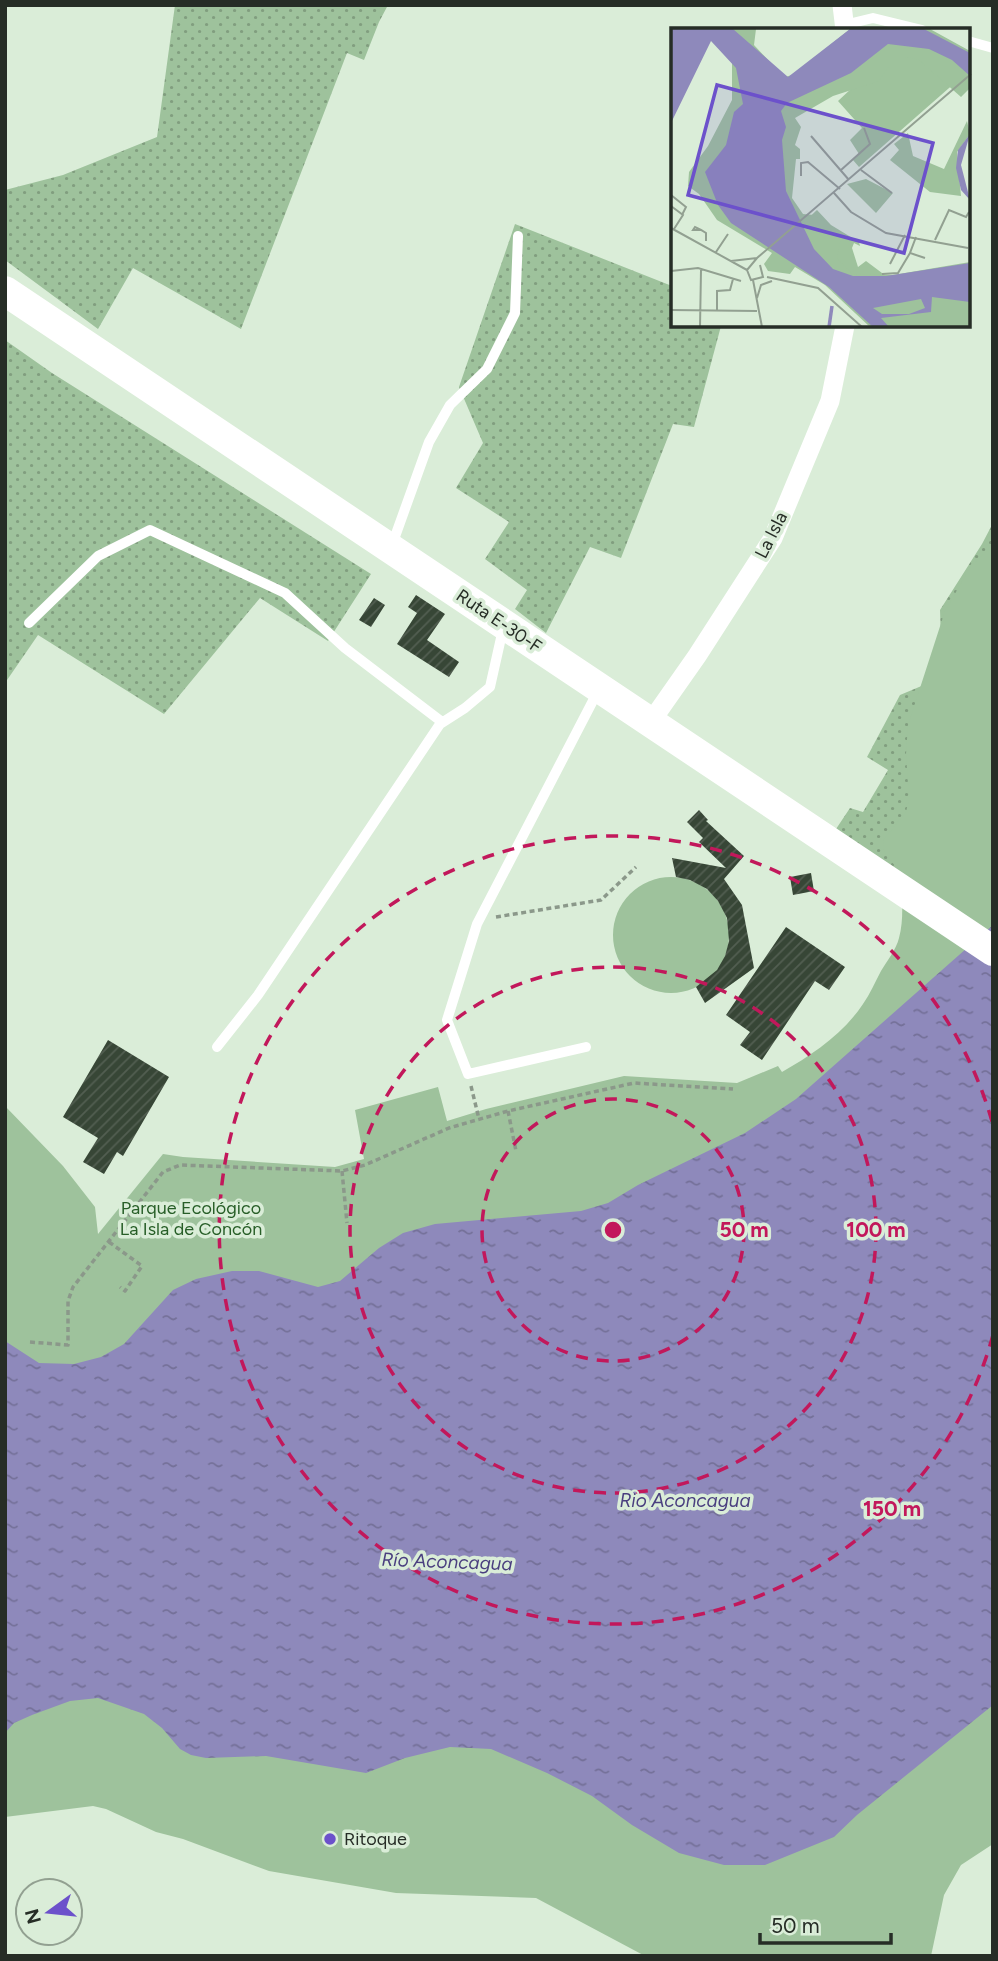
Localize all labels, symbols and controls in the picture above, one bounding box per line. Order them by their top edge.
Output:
inset map [671,28,970,327]
street label: La Isla [750,508,792,562]
street label: Ruta E-30-F [452,584,546,658]
park label: Parque Ecológico La Isla de Concón [120,1197,262,1240]
text: 50 m [719,1217,769,1242]
text: 100 m [846,1217,906,1242]
centre of rings [601,1218,625,1242]
water label: Rio Aconcagua [619,1489,751,1512]
text: 150 m [863,1496,921,1521]
water label: Río Aconcagua [381,1548,513,1575]
place label: Ritoque [344,1828,407,1850]
marker: Ritoque [322,1831,338,1847]
north arrow [14,1877,84,1947]
scale bar [760,1902,891,1946]
text: N [20,1906,46,1926]
text: 50 m [771,1913,820,1938]

